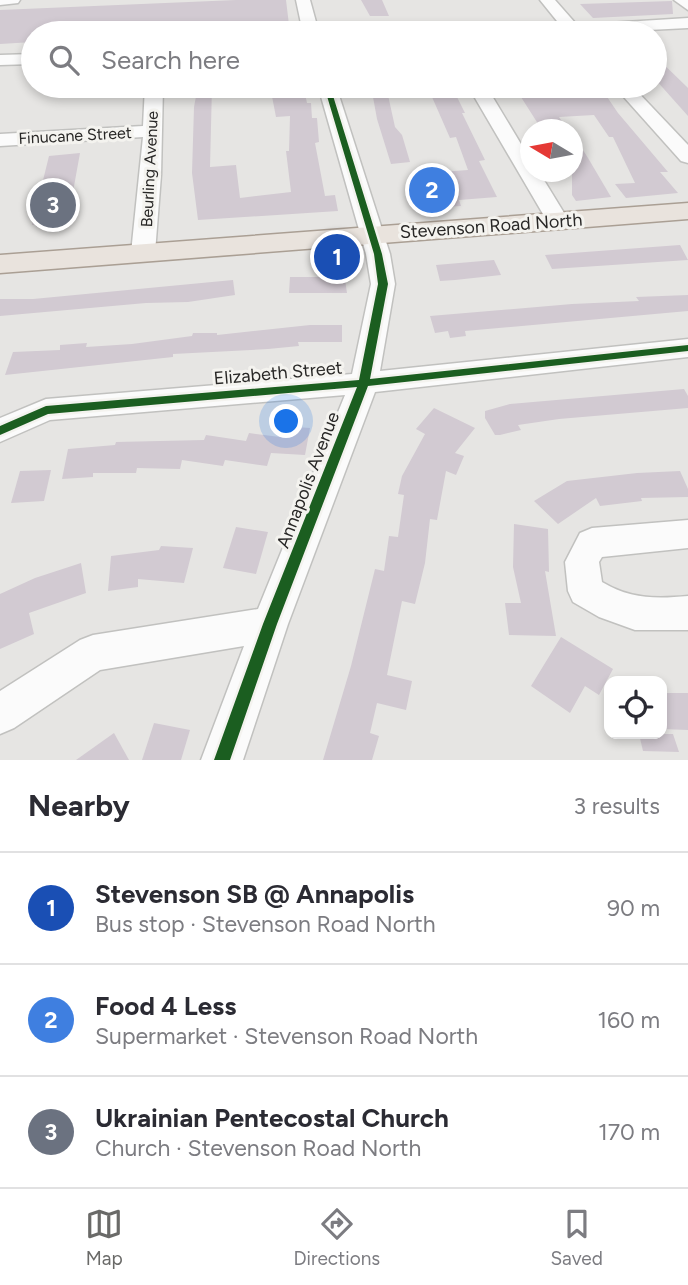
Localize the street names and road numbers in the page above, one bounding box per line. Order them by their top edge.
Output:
street label: Beurling Avenue [137,110,162,228]
street label: Finucane Street [18,123,132,148]
street label: Stevenson Road North [399,209,583,243]
street label: Elizabeth Street [213,356,343,390]
street label: Annapolis Avenue [272,409,344,551]

